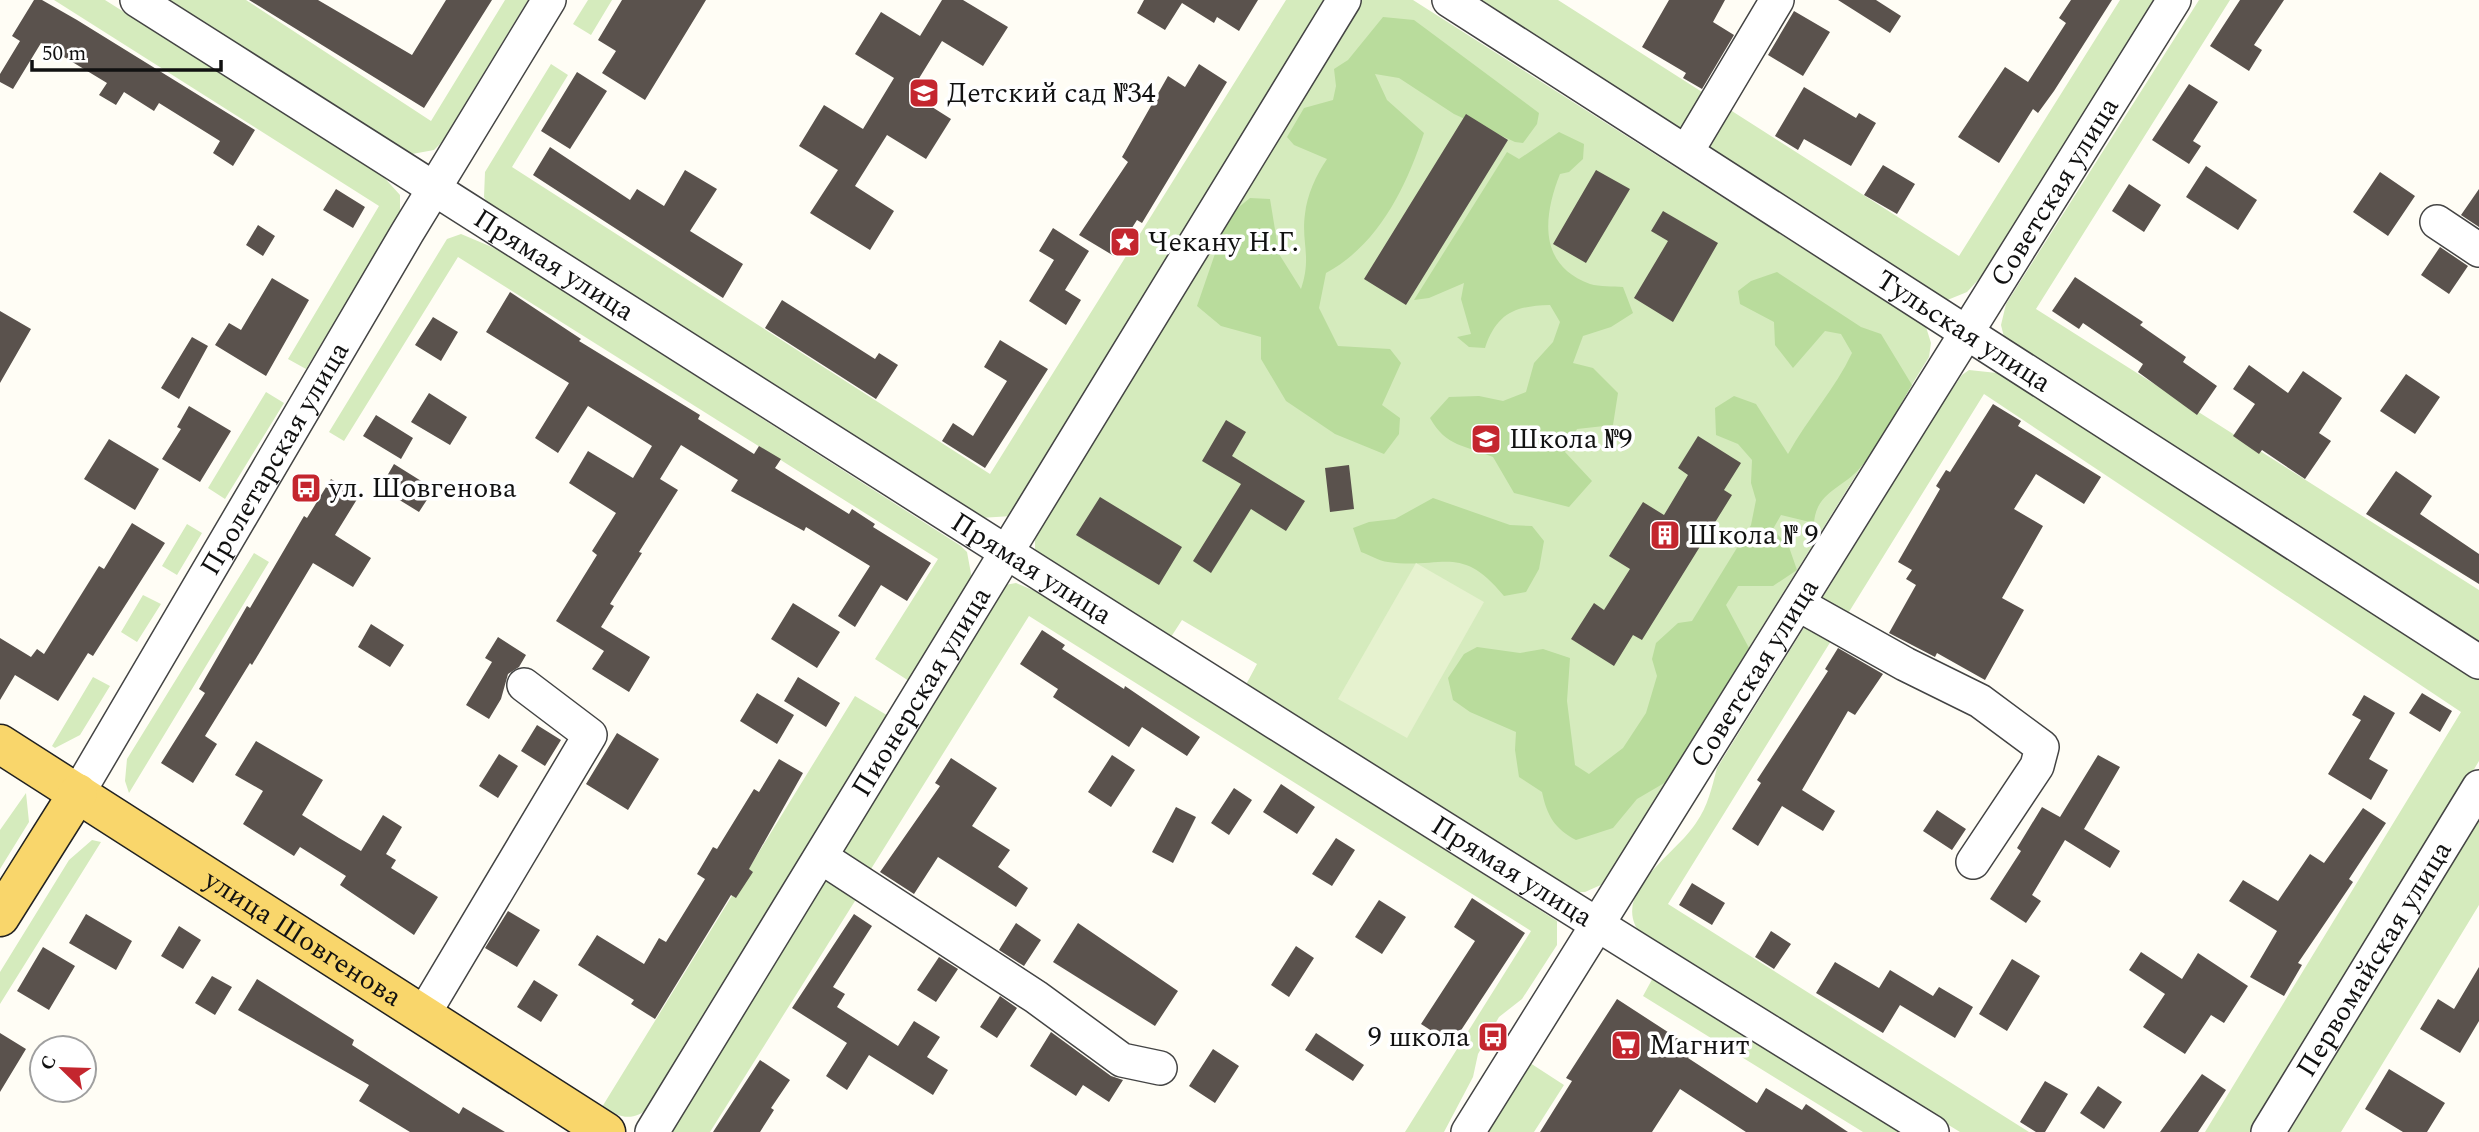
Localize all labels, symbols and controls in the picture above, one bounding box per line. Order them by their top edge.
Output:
scale bar [32,28,220,72]
text: 50 m [42,38,86,70]
place label: Детский сад №34 [947,72,1155,115]
school or university icon: Детский сад №34 [907,76,941,110]
street label: Советская улица [1979,88,2130,295]
street label: Прямая улица [465,197,643,332]
place label: Чекану Н.Г. [1148,221,1299,264]
place icon: Чекану Н.Г. [1108,225,1142,259]
street label: Тульская улица [1868,258,2060,404]
street label: Пролетарская улица [189,333,360,584]
place label: Школа №9 [1509,418,1633,461]
school or university icon: Школа №9 [1469,422,1503,456]
place label: ул. Шовгенова [328,467,517,510]
bus stop icon: ул. Шовгенова [289,471,323,505]
street label: Прямая улица [943,501,1121,636]
place label: Школа № 9 [1688,514,1819,557]
building icon: Школа № 9 [1648,518,1682,552]
street label: Советская улица [1679,569,1830,776]
street label: Пионерская улица [840,578,1002,805]
street label: Прямая улица [1423,804,1602,938]
street label: Первомайская улица [2285,832,2463,1085]
street label: улица Шовгенова [195,858,411,1018]
place label: 9 школа [1368,1016,1470,1059]
bus stop icon: 9 школа [1476,1020,1510,1054]
place label: Магнит [1649,1024,1750,1067]
supermarket icon: Магнит [1609,1028,1643,1062]
north arrow [28,1034,98,1104]
text: С [33,1051,65,1075]

